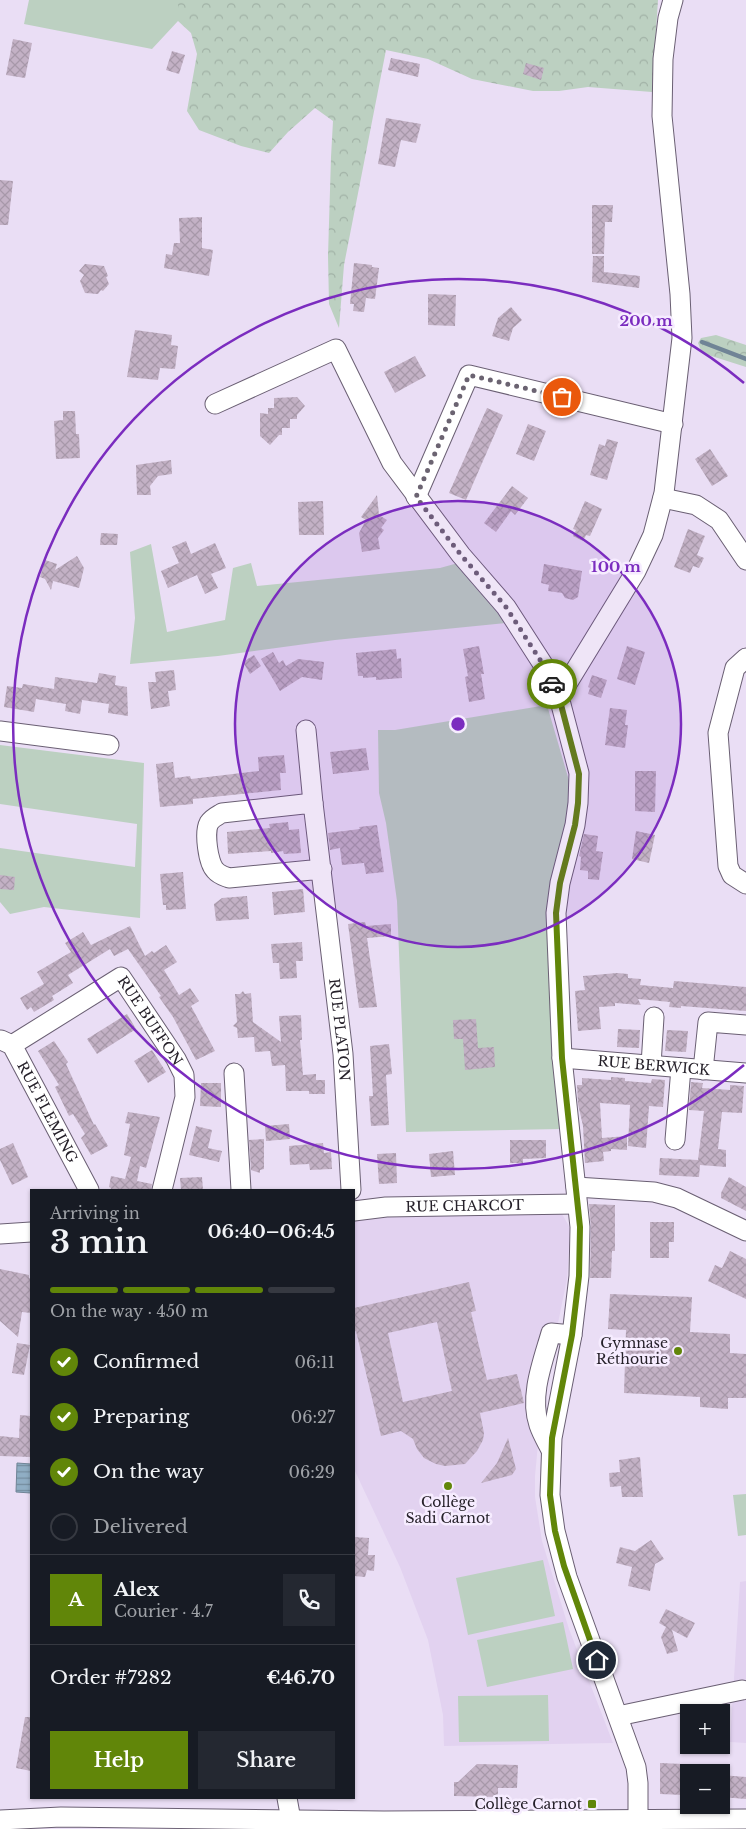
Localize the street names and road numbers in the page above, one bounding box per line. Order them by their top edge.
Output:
street label: RUE BUFFON [114,972,187,1069]
street label: RUE PLATON [325,977,354,1082]
street label: RUE BERWICK [597,1052,712,1079]
street label: RUE FLEMING [13,1058,82,1166]
street label: RUE CHARCOT [405,1196,524,1216]

